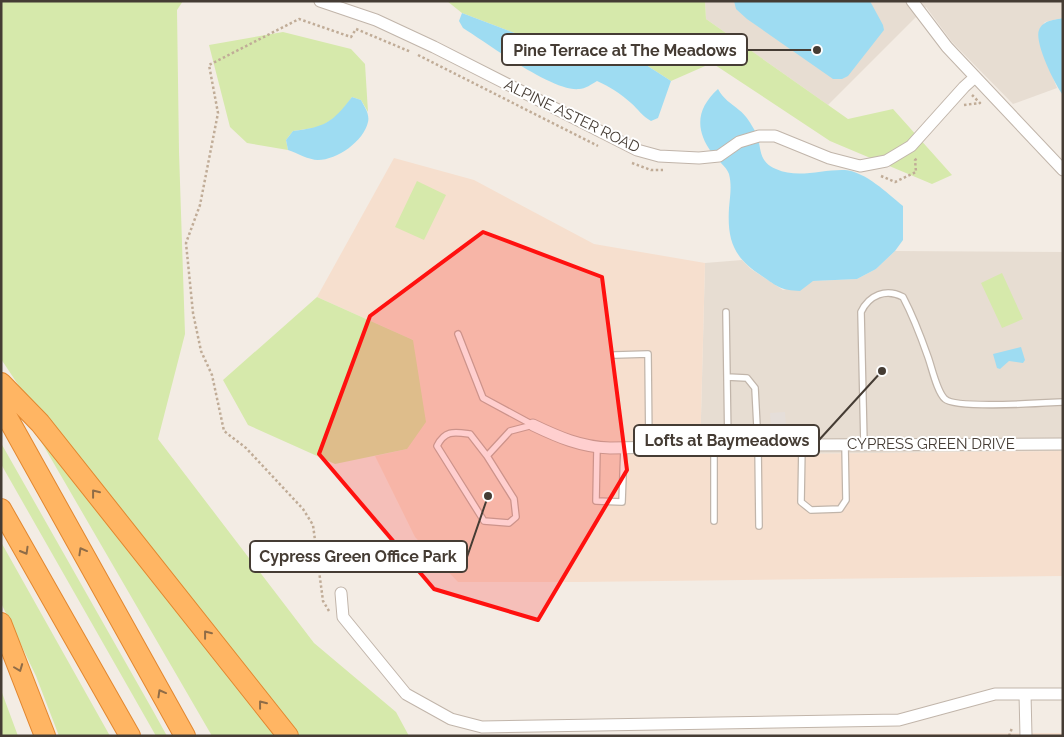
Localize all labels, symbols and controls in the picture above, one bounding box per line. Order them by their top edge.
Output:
callout: Pine Terrace at The Meadows [502,34,747,65]
text: Pine Terrace at The Meadows [513,41,737,60]
street label: ALPINE ASTER ROAD [501,75,643,157]
callout: Lofts at Baymeadows [634,425,819,456]
text: Lofts at Baymeadows [645,431,810,450]
street label: CYPRESS GREEN DRIVE [847,435,1015,453]
one-way arrow [93,490,101,499]
callout: Cypress Green Office Park [250,541,467,572]
one-way arrow [19,546,29,555]
text: Cypress Green Office Park [259,547,457,566]
one-way arrow [78,548,88,557]
one-way arrow [205,631,213,640]
one-way arrow [13,663,23,672]
one-way arrow [158,690,168,699]
one-way arrow [260,701,268,710]

